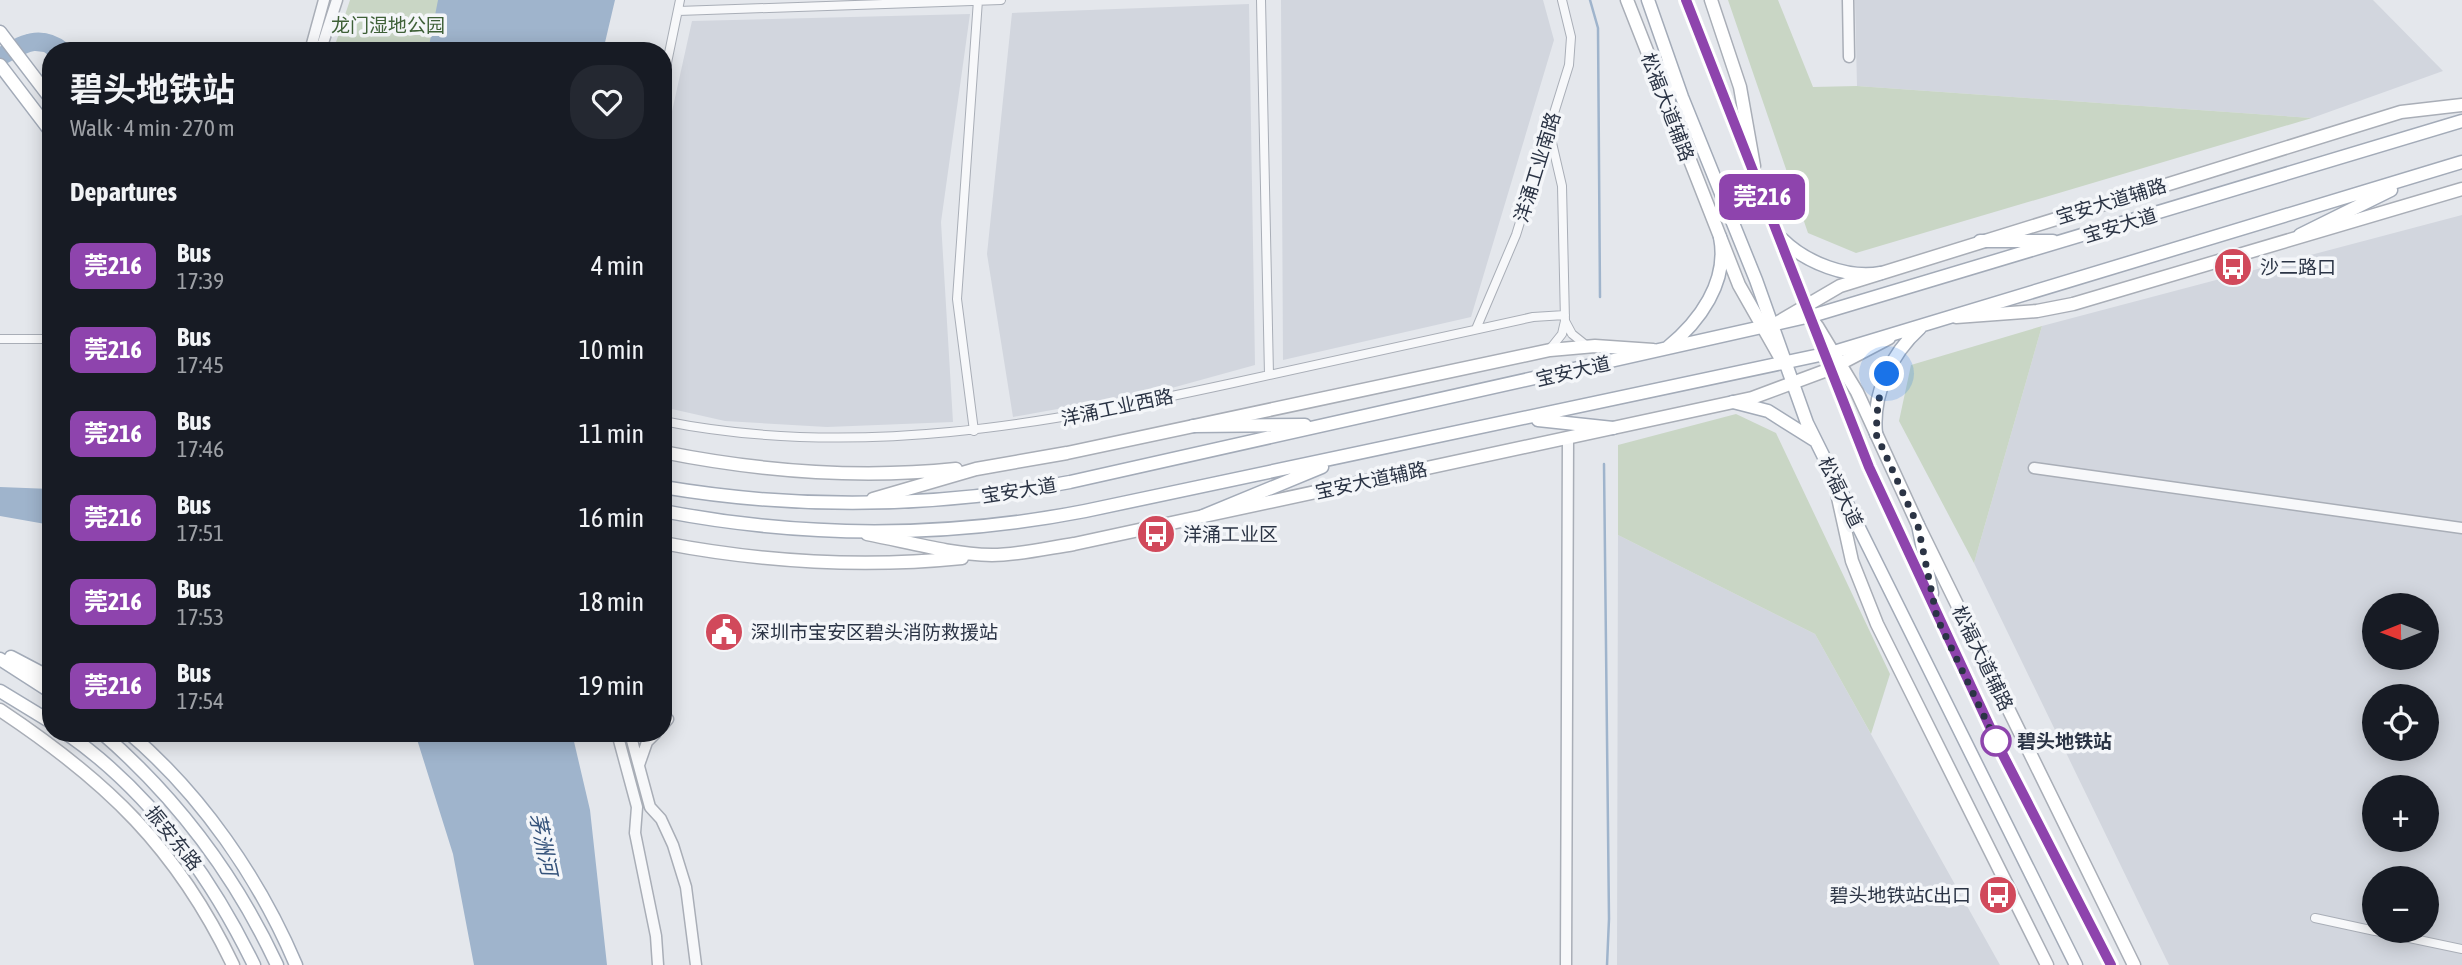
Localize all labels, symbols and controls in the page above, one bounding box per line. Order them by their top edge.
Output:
park label: 龙门湿地公园 [331,14,445,36]
street label: 松福大道辅路 [1637,50,1699,164]
button: heart [570,65,644,139]
text: 碧头地铁站 [70,70,235,108]
street label: 洋涌工业南路 [1510,109,1564,225]
text: Walk · 4 min · 270 m [70,115,234,141]
street label: 宝安大道辅路 [2053,173,2169,229]
line badge: 莞216 [1713,174,1811,220]
text: Departures [70,177,177,207]
text: 莞216 [1733,183,1791,210]
street label: 宝安大道 [2080,203,2160,247]
text: Bus [177,238,211,268]
bus stop icon: 沙二路口 [2212,246,2254,288]
text: 4 min [591,251,644,281]
text: 莞216 [84,252,142,279]
place label: 沙二路口 [2260,256,2336,278]
text: 17:39 [177,268,224,294]
text: Bus [177,322,211,352]
text: 10 min [579,335,644,365]
text: 莞216 [84,336,142,363]
text: 17:45 [177,352,224,378]
street label: 宝安大道 [1533,352,1613,390]
your location [1869,356,1904,391]
street label: 洋涌工业西路 [1059,384,1175,430]
text: Bus [177,406,211,436]
text: 11 min [579,419,644,449]
text: 莞216 [84,420,142,447]
text: 17:46 [177,436,224,462]
street label: 松福大道 [1814,453,1868,531]
street label: 宝安大道辅路 [1313,457,1429,503]
street label: 宝安大道 [980,473,1058,507]
text: Bus [177,490,211,520]
text: 16 min [579,503,644,533]
text: 莞216 [84,504,142,531]
bus stop icon: 洋涌工业区 [1135,513,1177,555]
text: 17:51 [177,520,224,546]
place label: 洋涌工业区 [1183,523,1278,545]
text: Bus [177,574,211,604]
text: 18 min [579,587,644,617]
text: 莞216 [84,588,142,615]
north arrow [2362,593,2440,670]
map controls [2362,593,2439,943]
street label: 松福大道辅路 [1948,602,2018,714]
text: 17:53 [177,604,224,630]
public building icon: 深圳市宝安区碧头消防救援站 [703,611,745,653]
place label: 深圳市宝安区碧头消防救援站 [751,621,998,643]
text: Bus [177,658,211,688]
text: 19 min [579,671,644,701]
text: 莞216 [84,672,142,699]
button: locate [2362,684,2439,761]
text: 17:54 [177,688,224,714]
marker: 碧头地铁站 [1981,726,2011,756]
place label: 碧头地铁站 [2017,730,2112,752]
button: + [2362,775,2439,852]
street label: 振安东路 [142,802,206,874]
water label: 茅洲河 [526,811,563,881]
button: − [2362,866,2439,943]
bus stop icon: 碧头地铁站C出口 [1977,874,2019,916]
place label: 碧头地铁站C出口 [1829,884,1971,906]

